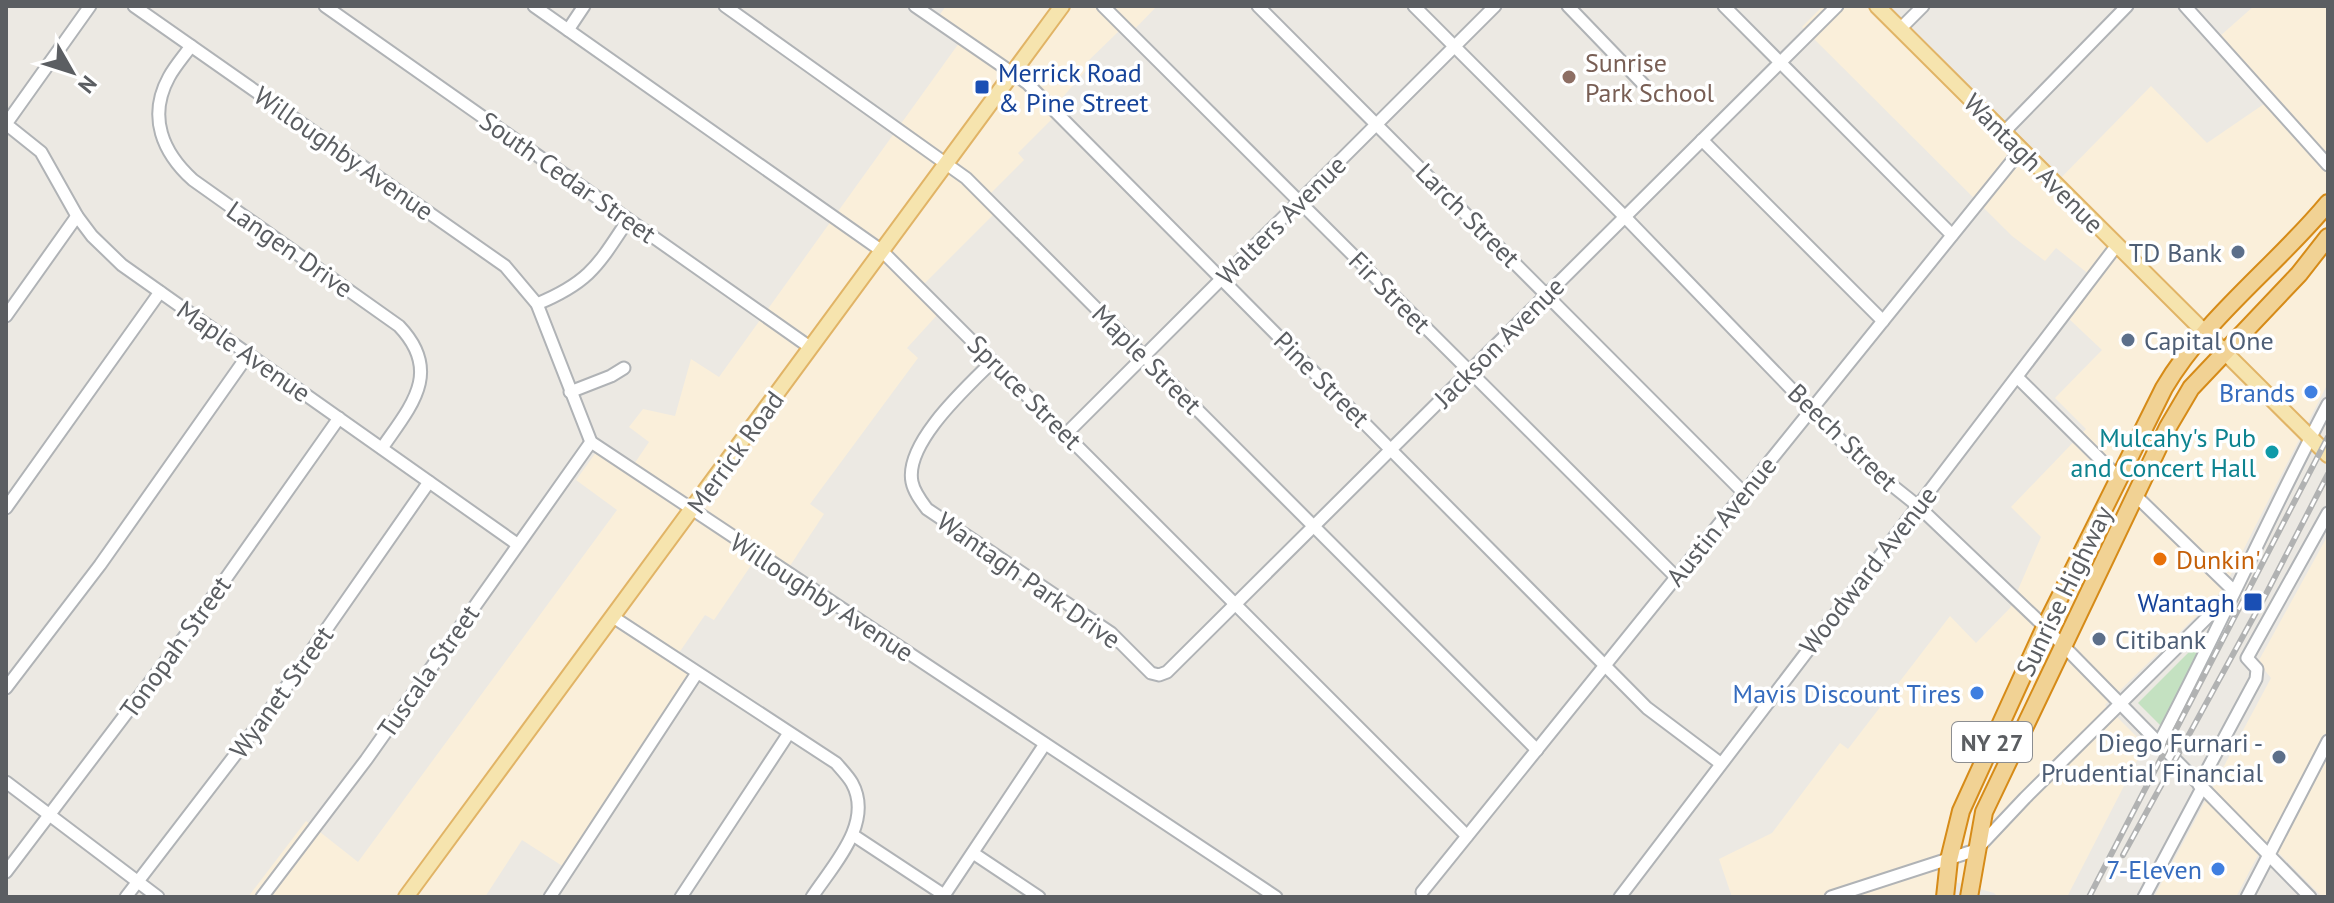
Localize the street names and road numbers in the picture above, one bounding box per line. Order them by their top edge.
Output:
street label: Willoughby Avenue [248,79,440,227]
street label: Wantagh Avenue [1957,86,2111,240]
street label: South Cedar Street [473,104,663,250]
street label: Walters Avenue [1209,148,1353,292]
street label: Larch Street [1409,156,1527,274]
street label: Langen Drive [220,193,360,305]
street label: Fir Street [1342,244,1438,340]
street label: Jackson Avenue [1426,270,1571,415]
street label: Maple Avenue [171,293,317,409]
street label: Maple Street [1085,297,1209,421]
street label: Pine Street [1267,324,1377,434]
street label: Spruce Street [961,328,1089,456]
street label: Beech Street [1781,376,1905,498]
street label: Merrick Road [679,384,791,520]
street label: Austin Avenue [1659,449,1783,593]
street label: Woodward Avenue [1792,479,1944,661]
street label: Sunrise Highway [2008,500,2120,682]
street label: Wantagh Park Drive [931,504,1127,656]
street label: Willoughby Avenue [724,525,920,669]
street label: Tonopah Street [112,569,238,725]
street label: Tuscala Street [370,598,486,744]
street label: Wyanet Street [222,619,340,765]
road number: NY 27 [1952,722,2032,762]

